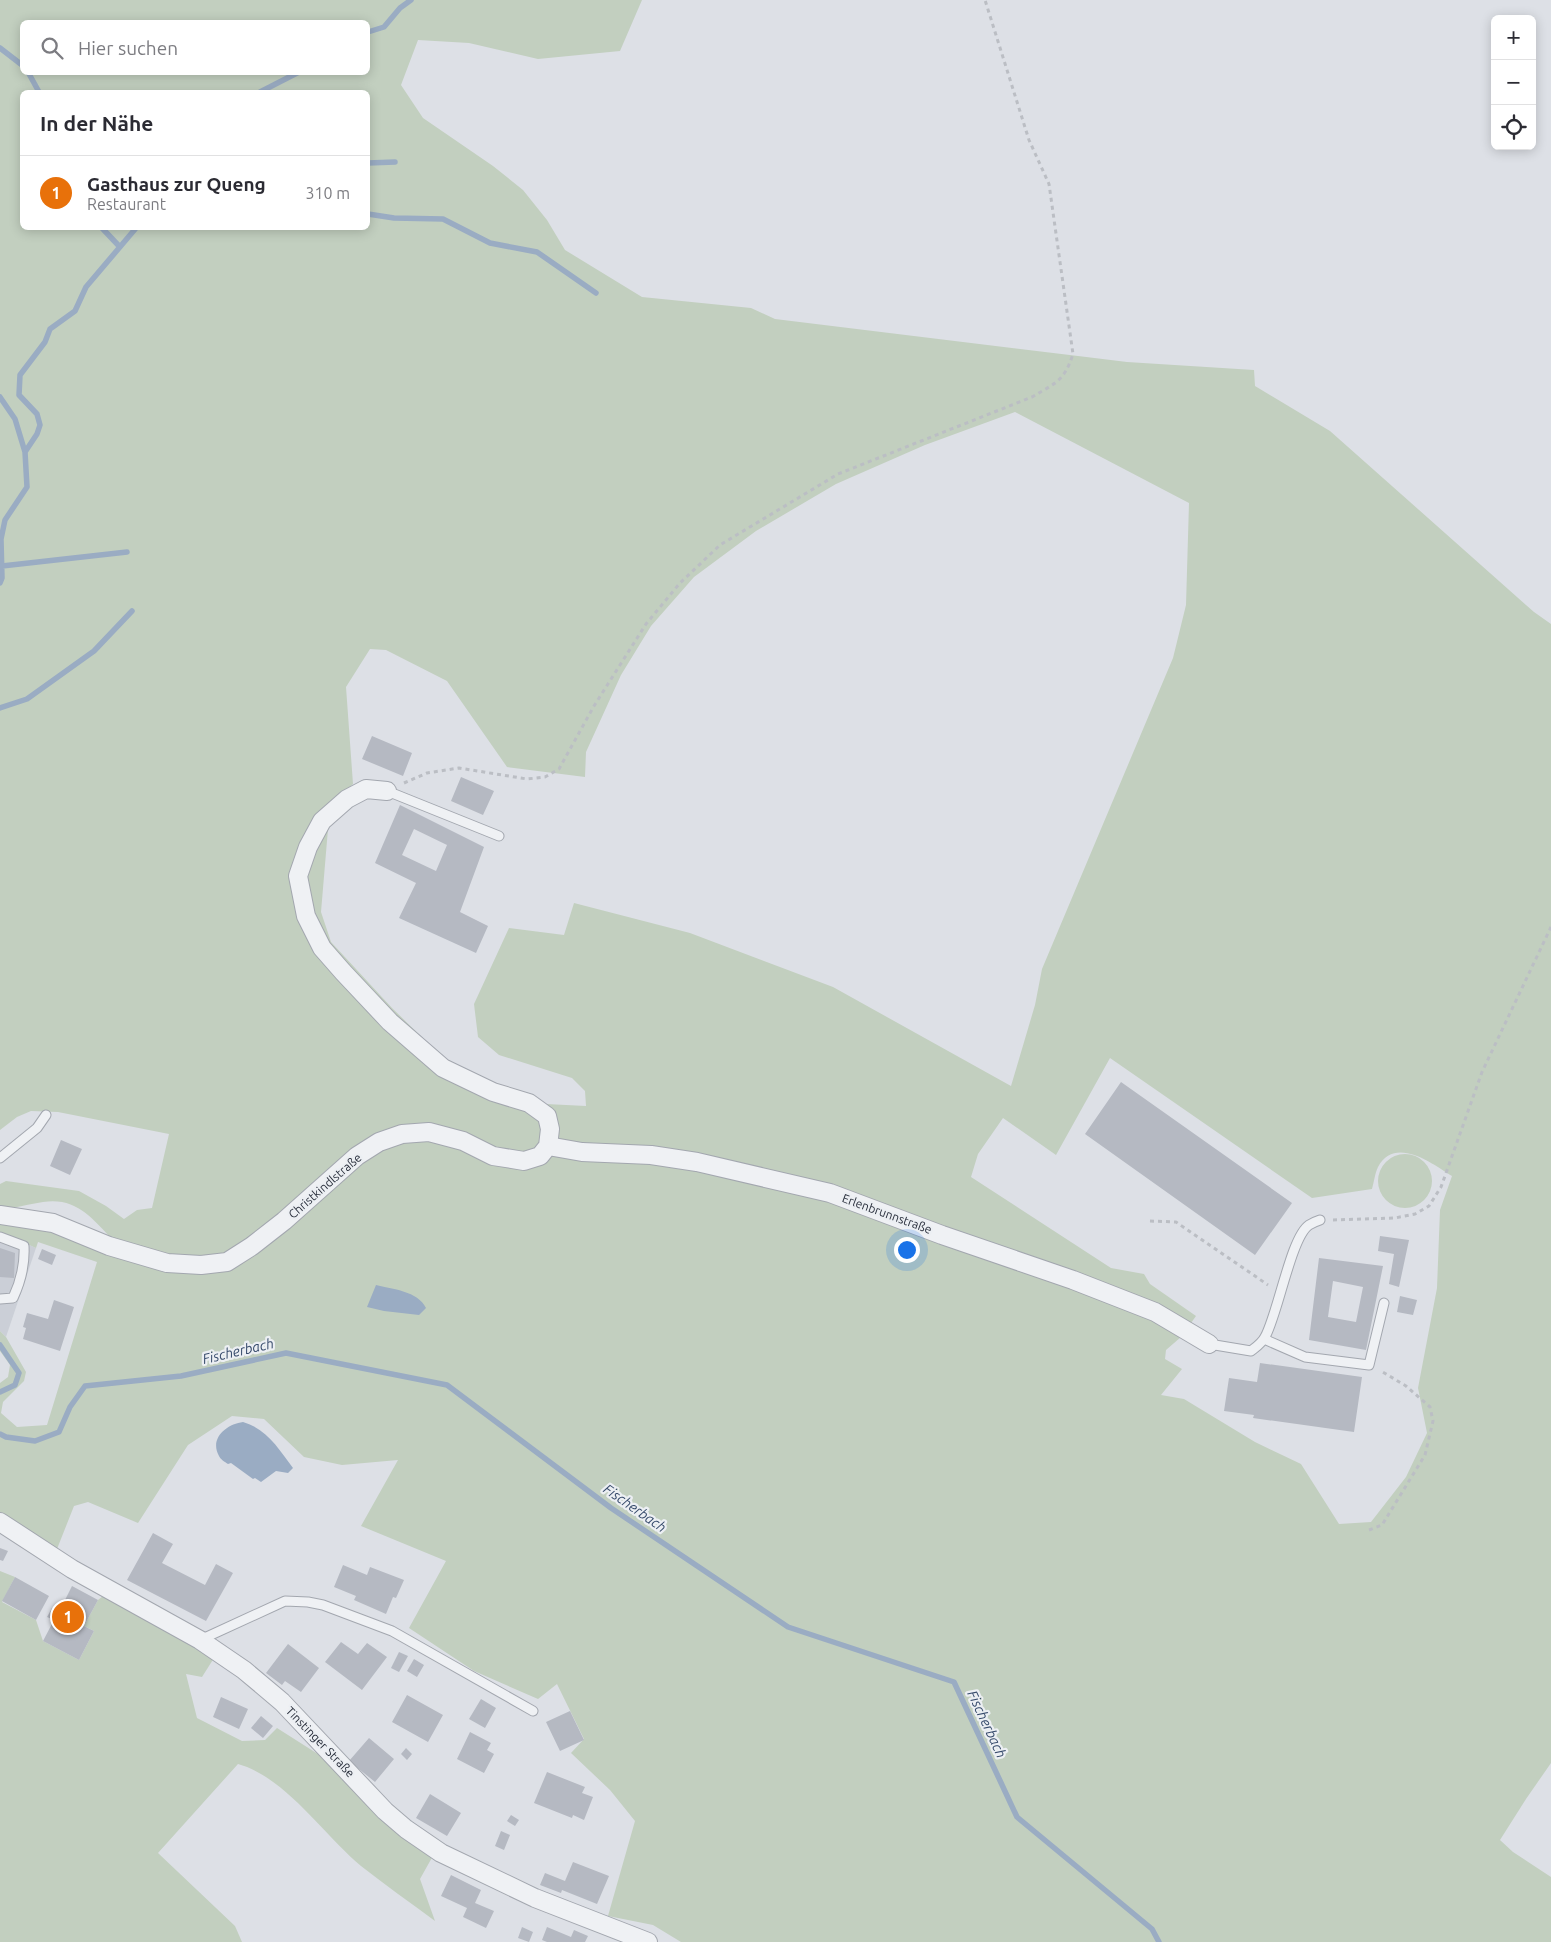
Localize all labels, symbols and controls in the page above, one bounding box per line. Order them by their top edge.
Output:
map controls [1491,15,1536,150]
button: + [1491,15,1536,60]
search box [20,20,370,75]
icon: search [38,34,66,62]
text: Hier suchen [78,37,178,59]
button: − [1491,60,1536,105]
button: locate [1491,105,1536,150]
text: In der Nähe [40,111,153,135]
text: Gasthaus zur Queng [87,173,266,195]
text: 1 [51,184,61,202]
text: 310 m [305,184,350,202]
text: Restaurant [87,195,166,213]
street label: Christkindlstraße [286,1151,364,1221]
street label: Erlenbrunnstraße [841,1191,934,1236]
your location [894,1237,920,1263]
water label: Fischerbach [201,1335,275,1367]
water label: Fischerbach [601,1481,669,1535]
pin: 1 [52,1598,84,1636]
water label: Fischerbach [964,1688,1010,1760]
street label: Tinstinger Straße [283,1704,357,1780]

